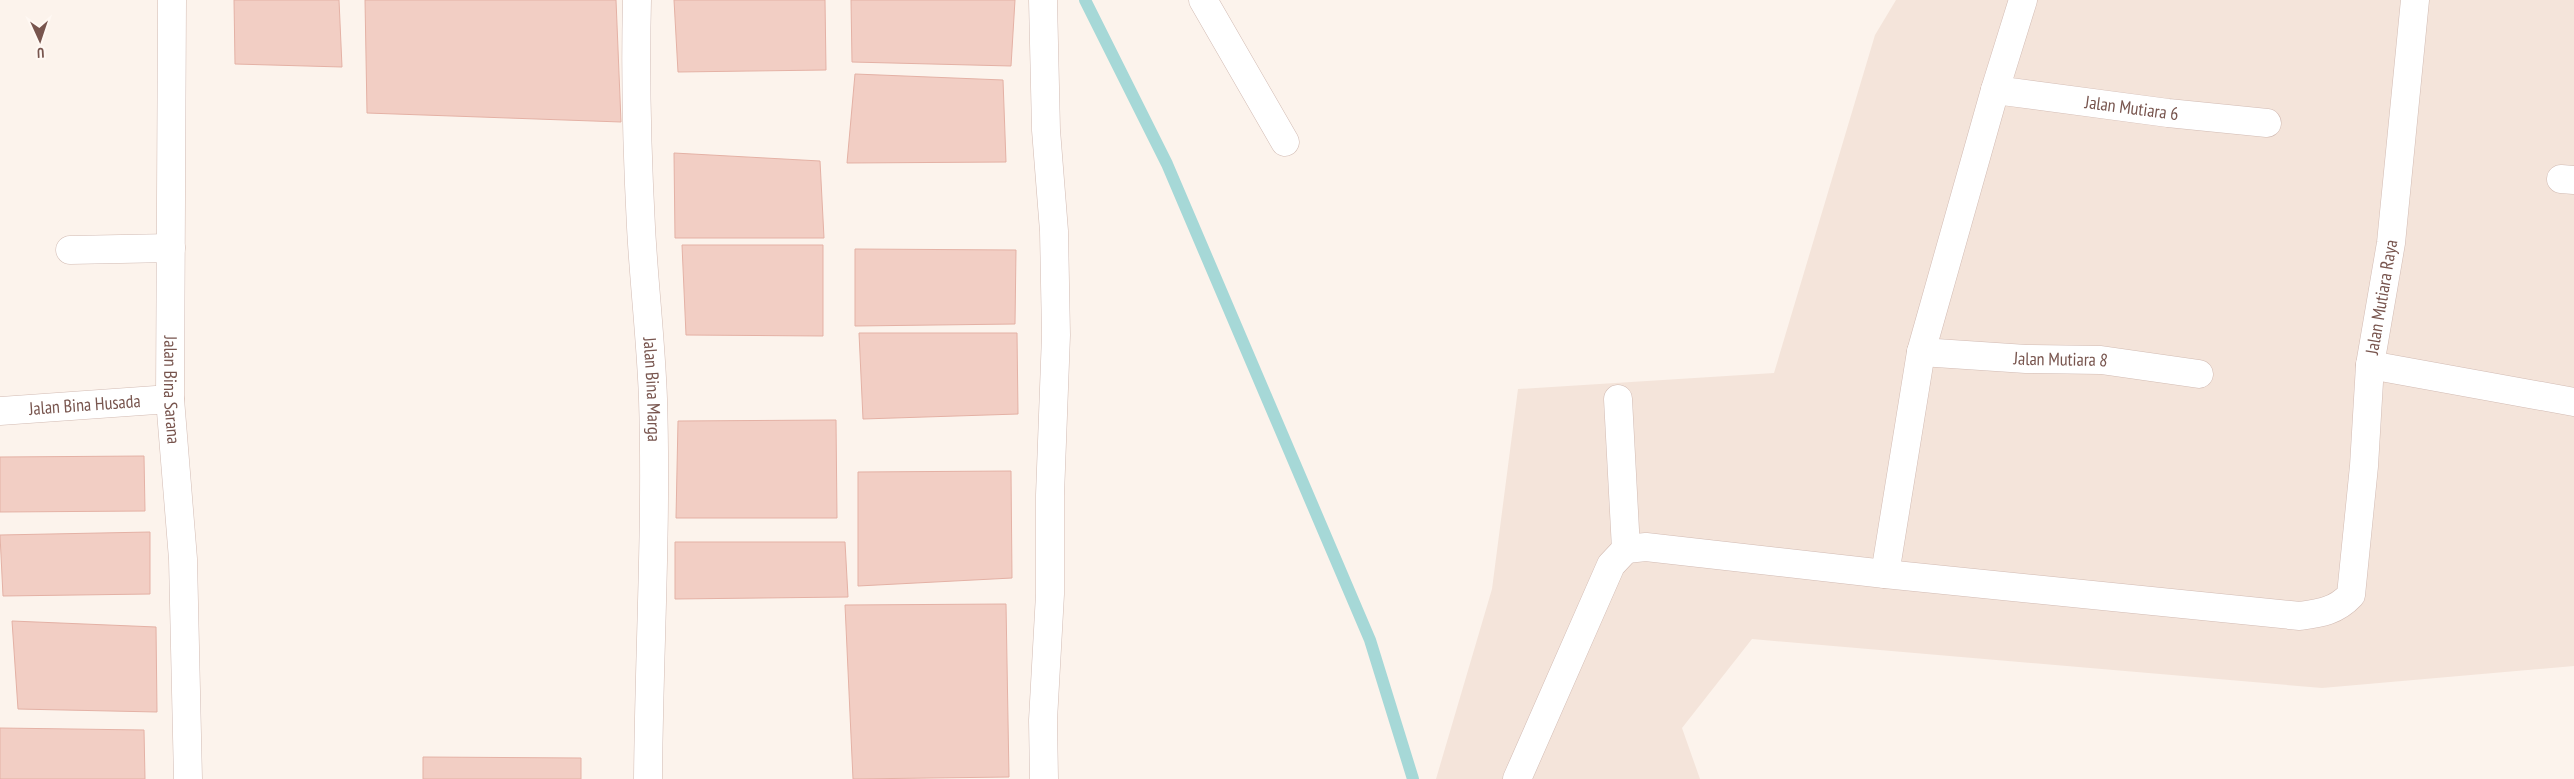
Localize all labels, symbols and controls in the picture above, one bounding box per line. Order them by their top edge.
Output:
north arrow [15,15,65,65]
text: U [37,44,45,62]
street label: Jalan Mutiara 6 [2083,90,2180,125]
street label: Jalan Mutiara Raya [2360,238,2402,357]
street label: Jalan Bina Sarana [159,335,186,445]
street label: Jalan Bina Marga [638,335,666,442]
street label: Jalan Mutiara 8 [2012,346,2109,372]
street label: Jalan Bina Husada [27,389,141,420]

